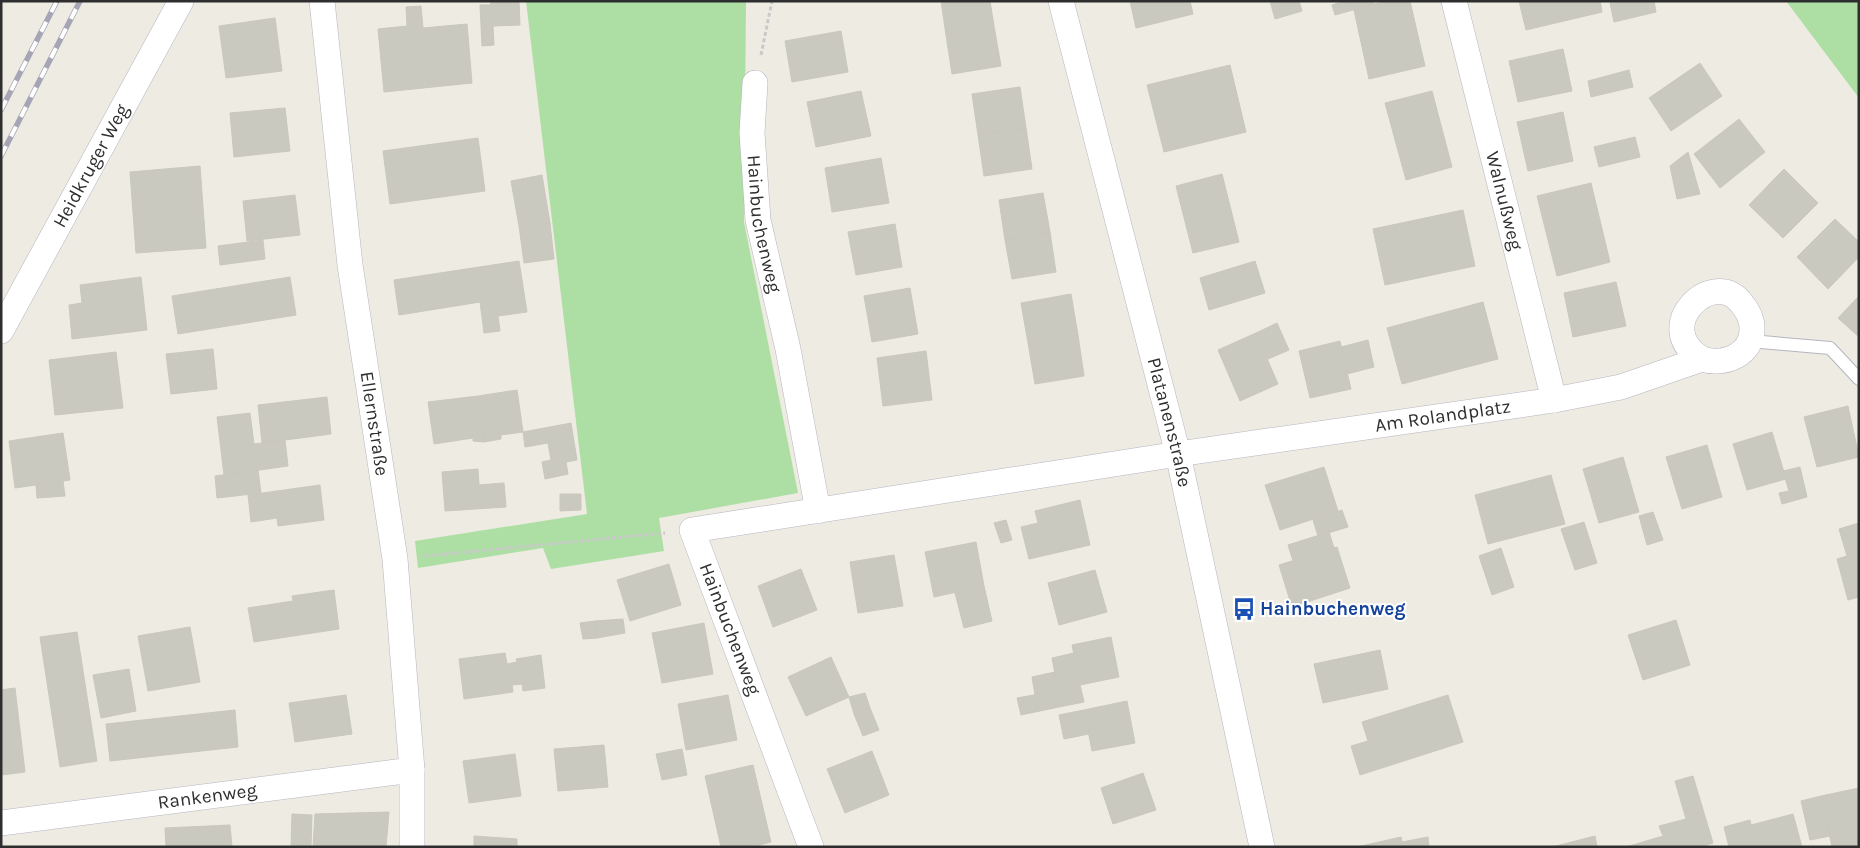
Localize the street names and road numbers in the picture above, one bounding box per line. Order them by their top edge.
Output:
street label: Heidkruger Weg [48,100,134,231]
street label: Walnußweg [1481,149,1527,253]
street label: Hainbuchenweg [743,154,786,295]
street label: Platanenstraße [1143,355,1196,489]
street label: Ellernstraße [355,370,393,477]
street label: Am Rolandplatz [1373,395,1512,437]
street label: Hainbuchenweg [695,560,765,698]
street label: Rankenweg [156,779,258,814]

